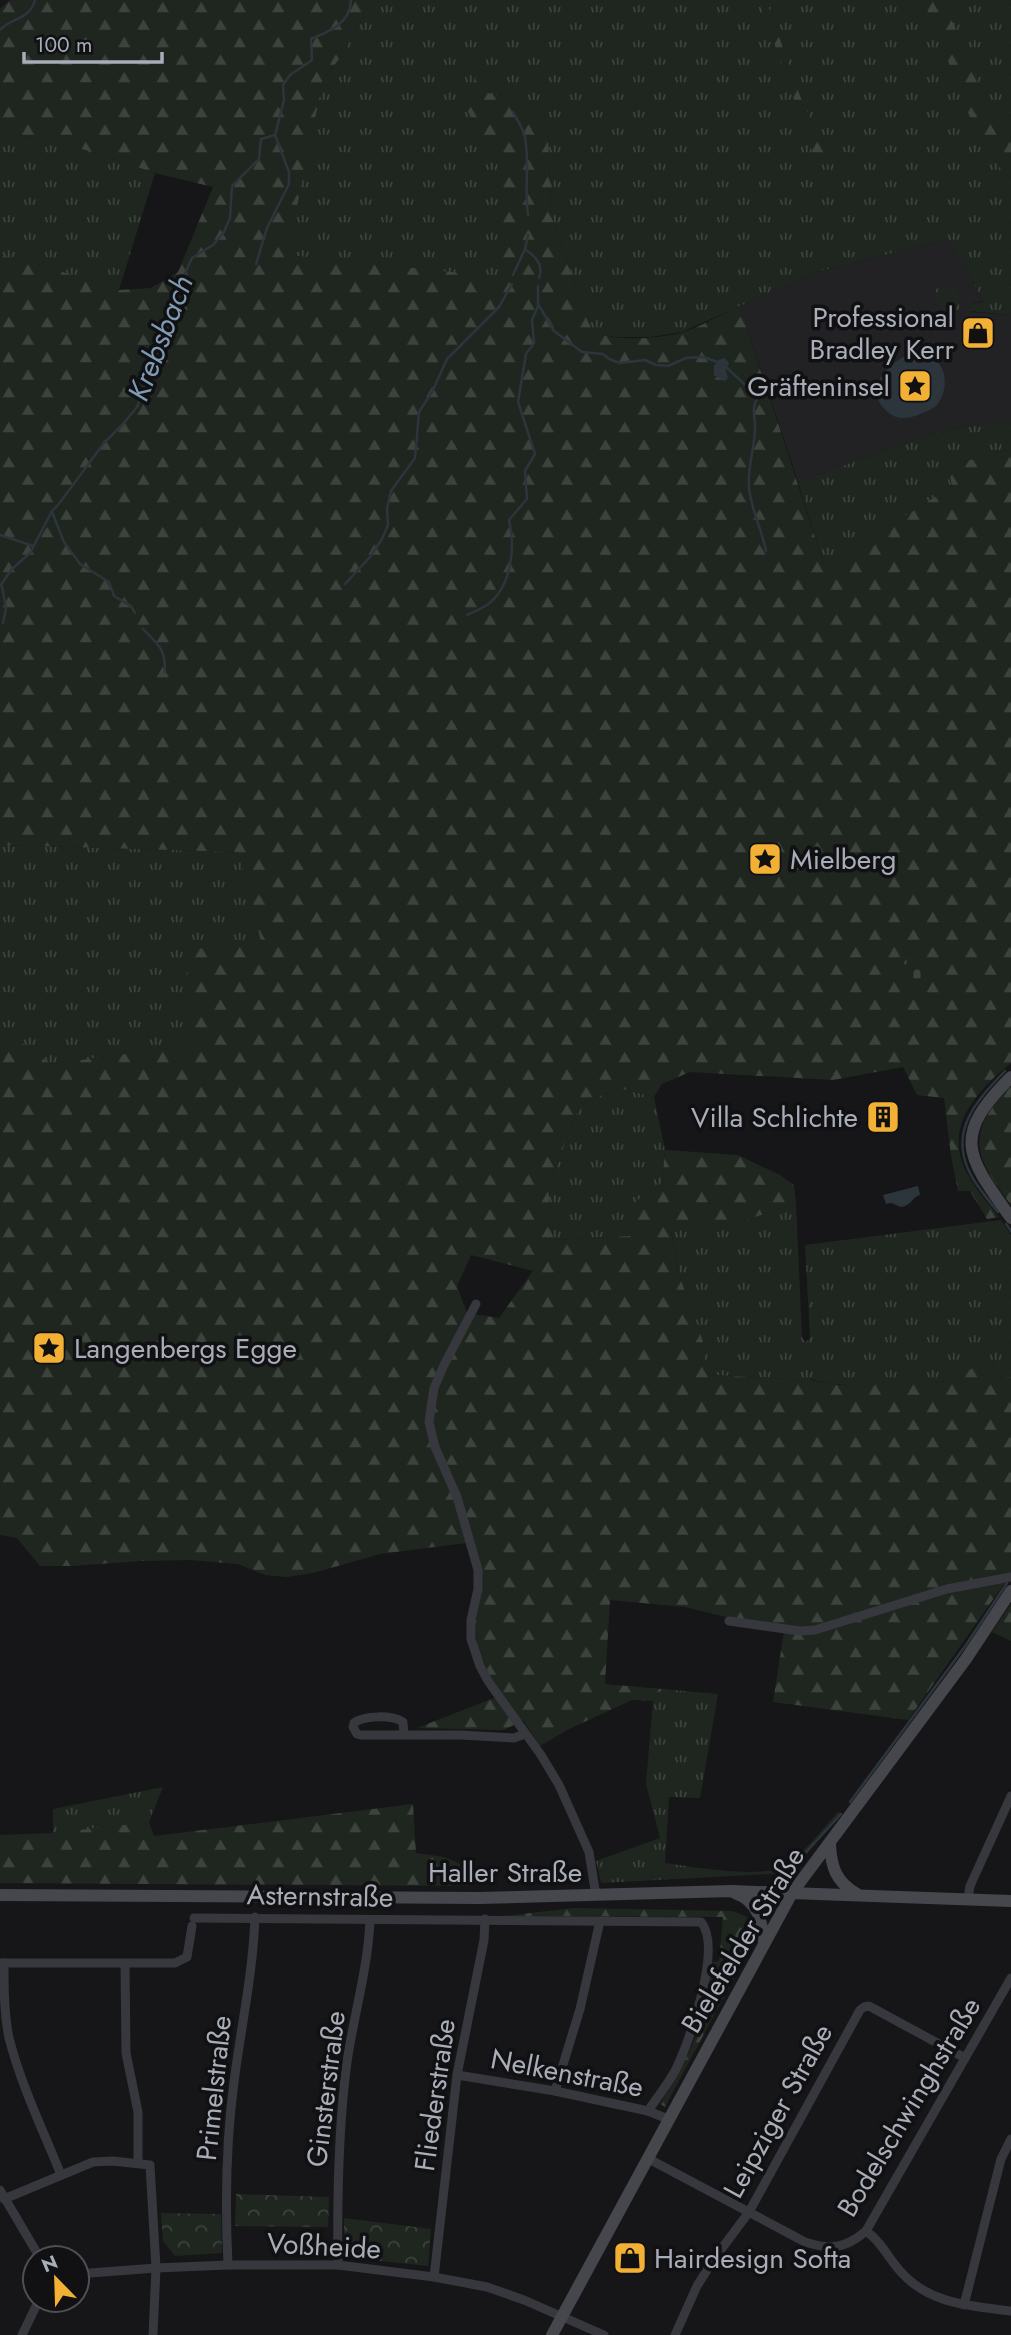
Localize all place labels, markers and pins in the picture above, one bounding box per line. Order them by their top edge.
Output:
place label: Professional Bradley Kerr [810,297,954,370]
shop icon: Professional Bradley Kerr [959,314,997,352]
place label: Gräfteninsel [747,366,890,407]
place icon: Gräfteninsel [896,367,934,405]
place label: Mielberg [790,839,896,880]
place icon: Mielberg [746,840,784,878]
place label: Villa Schlichte [691,1097,858,1138]
building icon: Villa Schlichte [864,1098,902,1136]
place label: Langenbergs Egge [74,1328,297,1369]
place icon: Langenbergs Egge [30,1329,68,1367]
place label: Hairdesign Softa [654,2238,851,2279]
shop icon: Hairdesign Softa [611,2239,649,2277]

